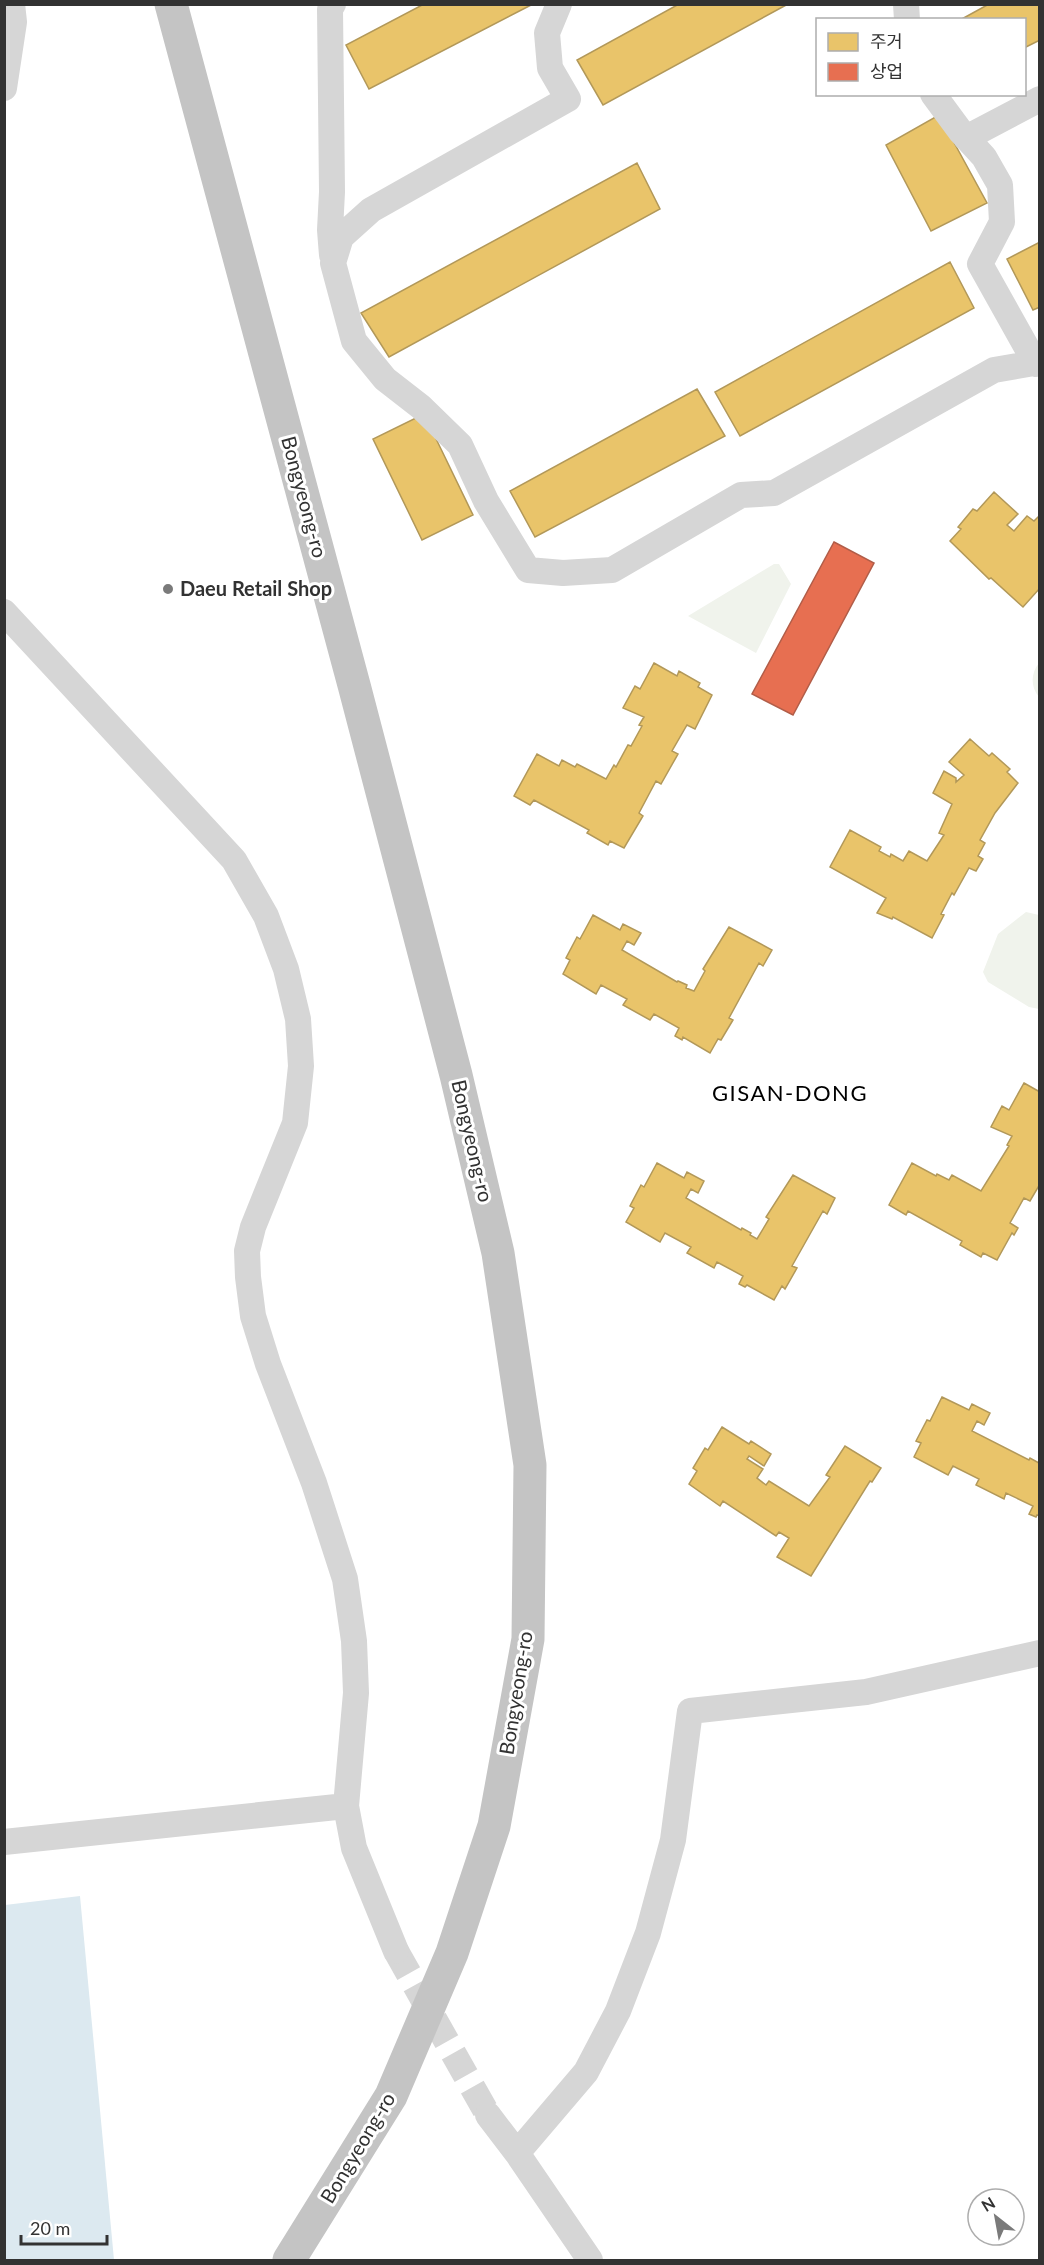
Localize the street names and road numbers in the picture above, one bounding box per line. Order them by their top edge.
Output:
street label: Bongyeong-ro [277,433,333,560]
street label: Bongyeong-ro [447,1077,499,1204]
street label: Bongyeong-ro [493,1629,537,1756]
street label: Bongyeong-ro [315,2088,400,2207]

